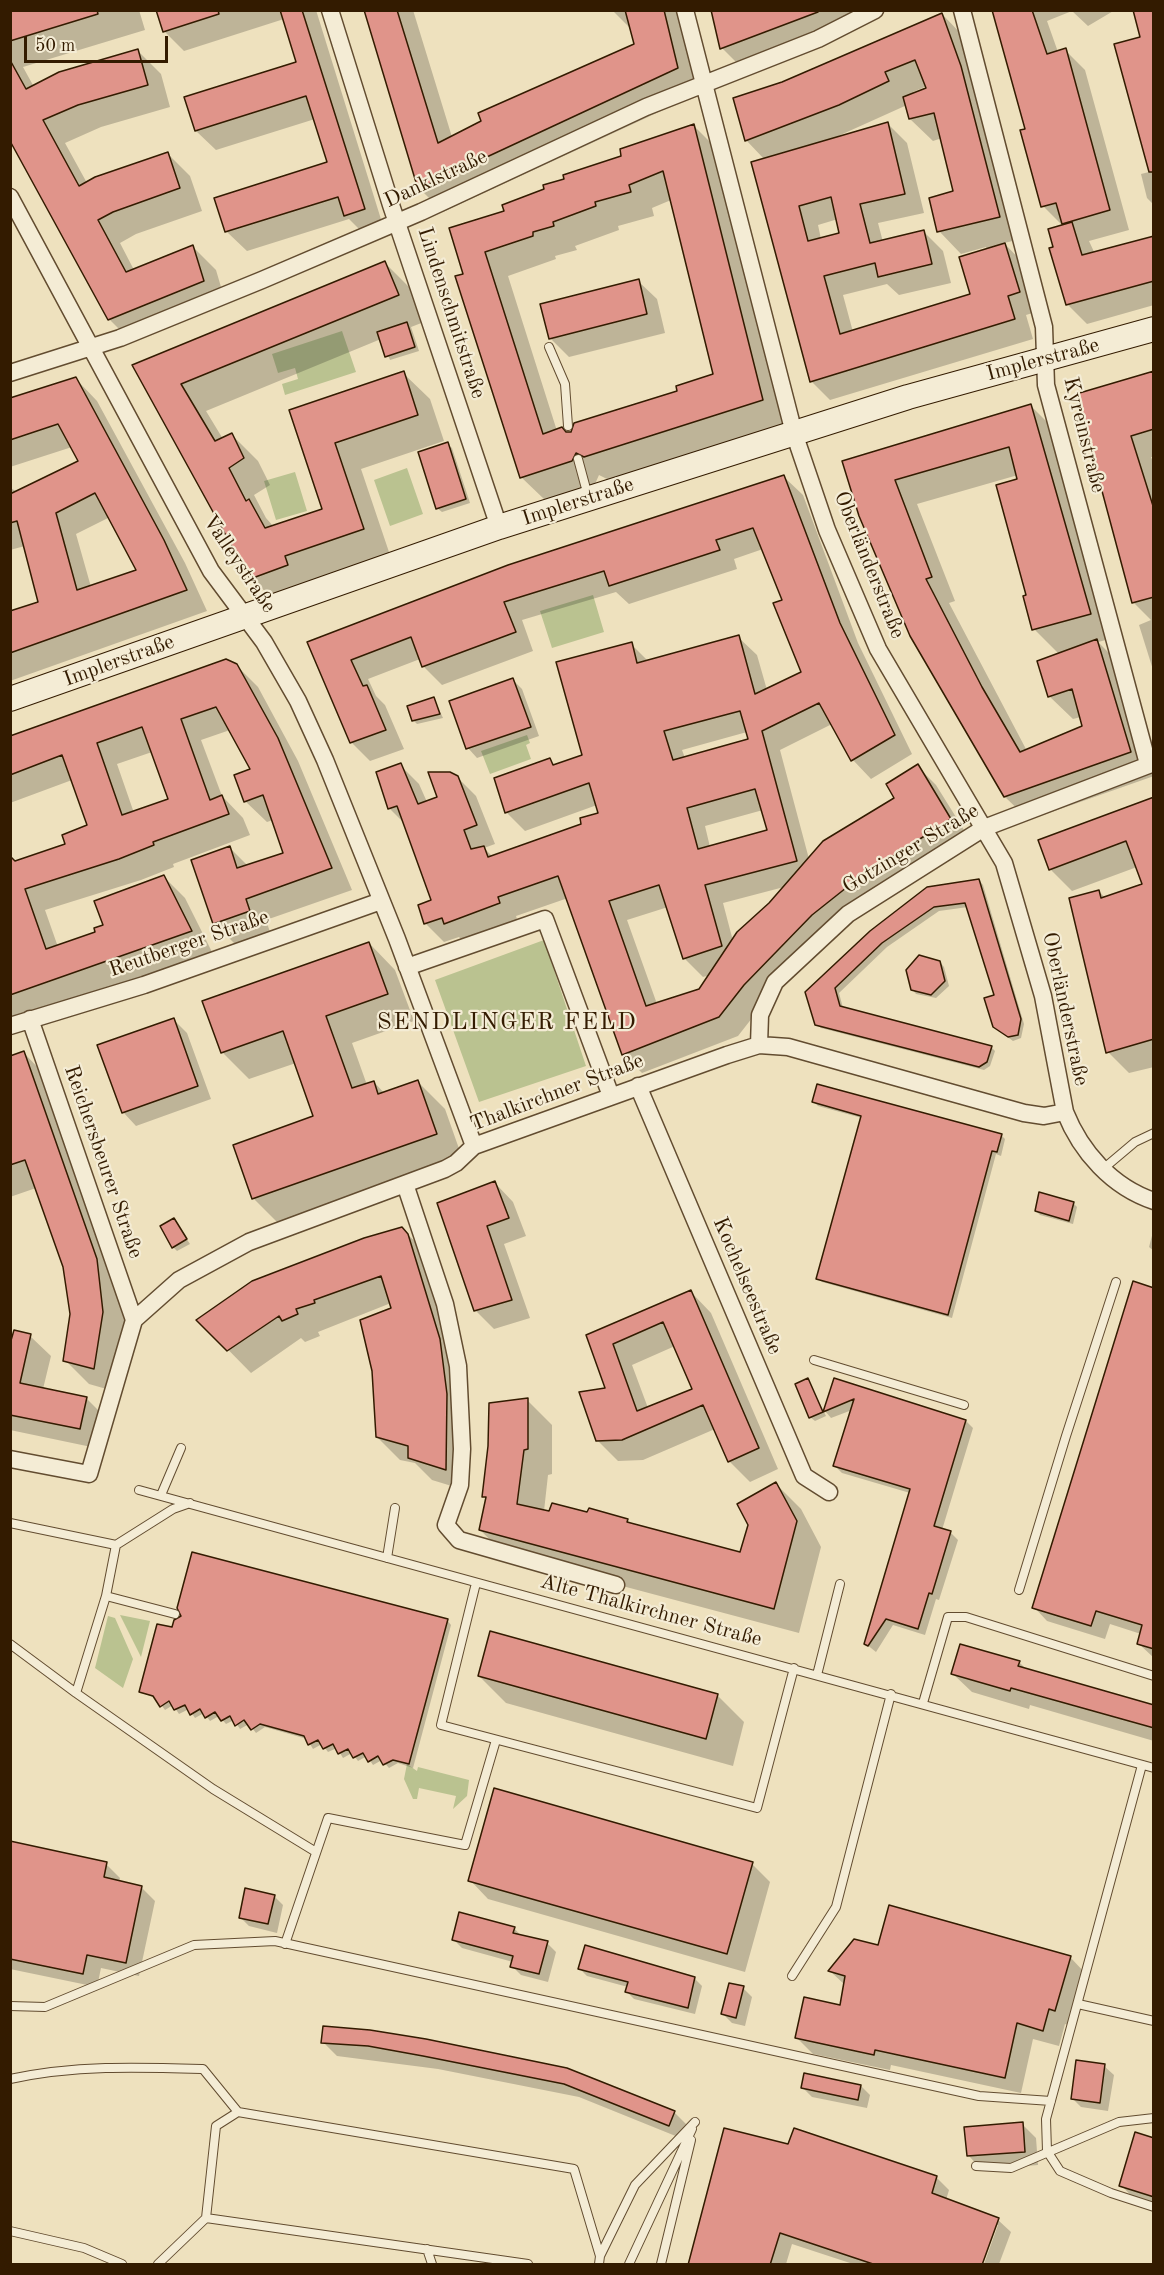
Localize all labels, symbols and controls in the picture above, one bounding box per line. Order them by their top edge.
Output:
scale bar [27,24,171,62]
text: 50 m [35,37,75,55]
street label: Danklstraße [380,144,492,214]
street label: Lindenschmitstraße [411,224,491,402]
street label: Implerstraße [984,333,1102,387]
street label: Kyreinstraße [1057,374,1111,496]
street label: Implerstraße [519,472,637,532]
street label: Oberländerstraße [828,488,910,642]
street label: Valleystraße [197,510,281,618]
street label: Implerstraße [60,629,178,693]
street label: Gotzinger Straße [838,798,984,900]
street label: Reutberger Straße [106,905,272,983]
street label: Oberländerstraße [1036,930,1094,1088]
district label: SENDLINGER FELD [377,1009,637,1037]
street label: Thalkirchner Straße [467,1048,647,1138]
street label: Reichersbeurer Straße [58,1062,148,1262]
street label: Kochelseestraße [707,1214,787,1358]
street label: Alte Thalkirchner Straße [537,1569,765,1653]

